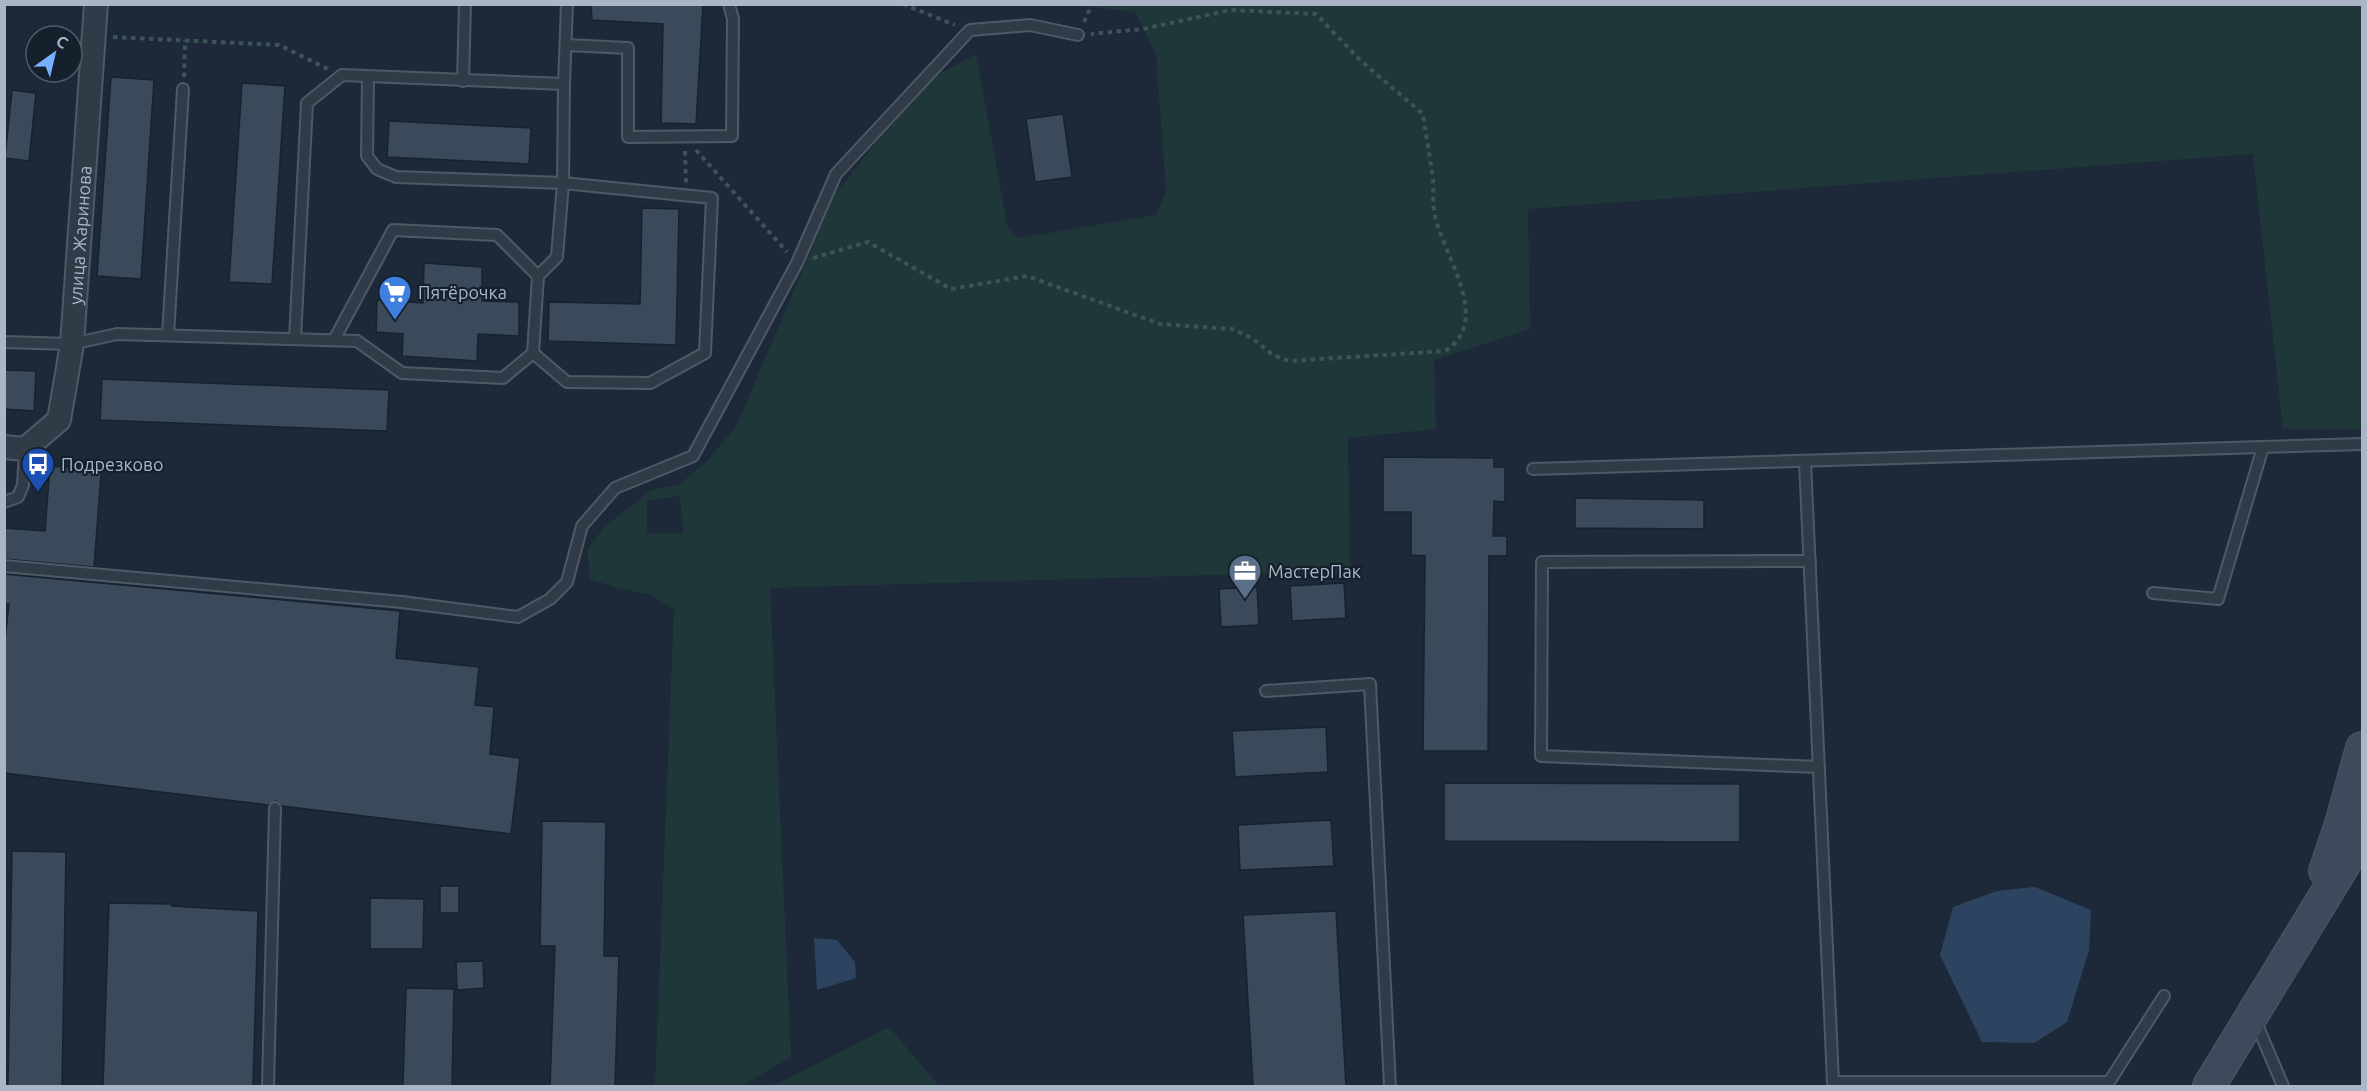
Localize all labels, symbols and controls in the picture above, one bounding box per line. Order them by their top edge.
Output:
north arrow [24,24,84,84]
text: С [53,31,72,52]
street label: улица Жаринова [65,165,95,306]
supermarket icon: Пятёрочка [377,274,413,321]
place label: Пятёрочка [418,282,507,302]
bus stop icon: Подрезково [20,446,56,493]
place label: Подрезково [61,454,164,474]
office icon: МастерПак [1227,553,1263,600]
place label: МастерПак [1268,561,1361,581]

